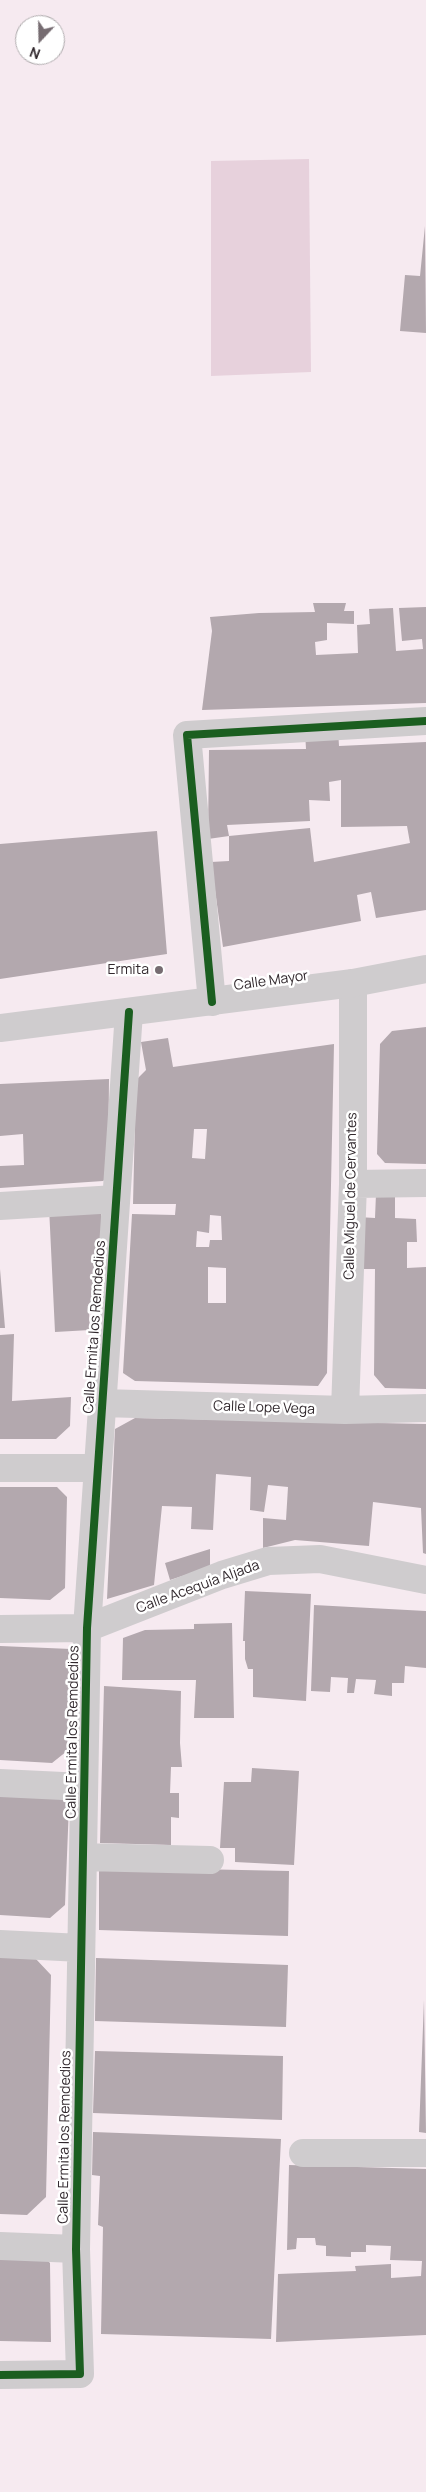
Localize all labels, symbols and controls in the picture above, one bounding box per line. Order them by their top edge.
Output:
north arrow [15,15,65,65]
text: N [27,43,43,64]
place label: Ermita [107,962,149,978]
marker: Ermita [153,964,165,976]
street label: Calle Mayor [233,967,309,995]
street label: Calle Miguel de Cervantes [341,1112,361,1280]
street label: Calle Ermita los Remdedios [81,1240,109,1414]
street label: Calle Lope Vega [213,1398,315,1418]
street label: Calle Acequía Aljada [134,1557,262,1617]
street label: Calle Ermita los Remdedios [63,1645,83,1819]
street label: Calle Ermita los Remdedios [55,2050,75,2224]

